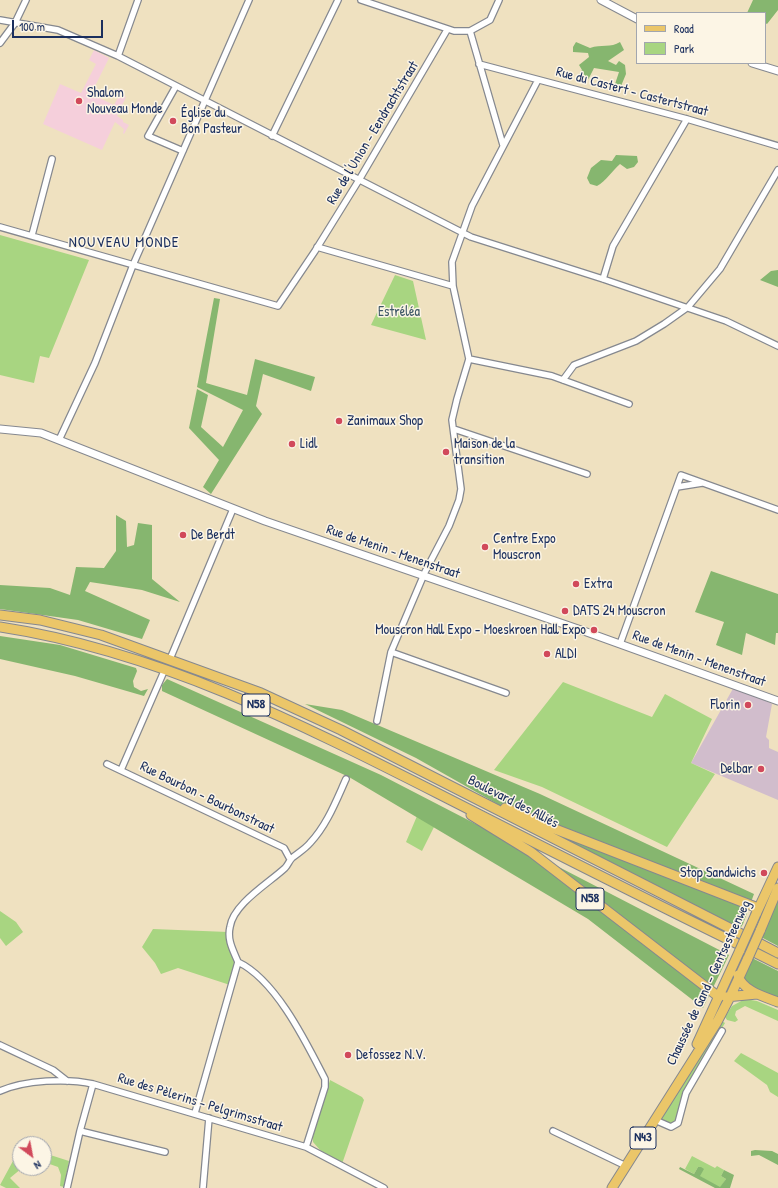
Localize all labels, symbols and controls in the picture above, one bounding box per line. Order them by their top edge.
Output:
scale bar [14,12,105,38]
legend [636,12,766,64]
text: 100 m [19,18,45,35]
text: Road [674,20,694,37]
text: Park [674,40,694,57]
street label: Rue de l'Union - Eendrachtstraat [324,58,422,208]
street label: Rue du Castert - Castertstraat [554,64,710,120]
place label: Shalom Nouveau Monde [87,85,163,118]
marker: Shalom Nouveau Monde [74,96,84,106]
place label: Église du Bon Pasteur [181,105,242,138]
marker: Église du Bon Pasteur [168,116,178,126]
district label: NOUVEAU MONDE [69,234,179,252]
park label: Estréléa [378,304,420,320]
place label: Zanimaux Shop [347,413,423,429]
marker: Zanimaux Shop [334,416,344,426]
place label: Lidl [300,436,318,452]
place label: Maison de la transition [454,436,515,468]
marker: Lidl [287,439,297,449]
marker: Maison de la transition [441,447,451,457]
street label: Rue de Menin - Menenstraat [324,521,462,583]
place label: De Berdt [191,527,235,543]
marker: De Berdt [178,530,188,540]
place label: Centre Expo Mouscron [493,531,556,564]
marker: Centre Expo Mouscron [480,542,490,552]
place label: Extra [584,576,612,592]
marker: Extra [571,579,581,589]
place label: DATS 24 Mouscron [573,603,665,619]
marker: DATS 24 Mouscron [560,606,570,616]
place label: Mouscron Hall Expo - Moeskroen Hall Expo [375,622,586,638]
marker: Mouscron Hall Expo - Moeskroen Hall Expo [589,625,599,635]
street label: Rue de Menin - Menenstraat [630,627,768,691]
place label: ALDI [555,646,577,662]
marker: ALDI [542,649,552,659]
road number: N58 [242,694,270,716]
place label: Florin [711,697,740,713]
marker: Florin [743,700,753,710]
street label: Rue Bourbon - Bourbonstraat [137,758,277,838]
place label: Delbar [720,761,753,777]
marker: Delbar [756,764,766,774]
street label: Boulevard des Alliés [465,772,561,832]
place label: Stop Sandwichs [680,865,756,881]
marker: Stop Sandwichs [759,868,769,878]
road number: N58 [576,888,604,910]
street label: Chaussée de Gand - Gentsesteenweg [663,898,755,1068]
place label: Defossez N.V. [356,1047,426,1063]
marker: Defossez N.V. [343,1050,353,1060]
street label: Rue des Pèlerins - Pelgrimsstraat [116,1070,284,1136]
road number: N43 [630,1127,656,1149]
north arrow [12,1136,52,1176]
text: N [32,1158,44,1173]

